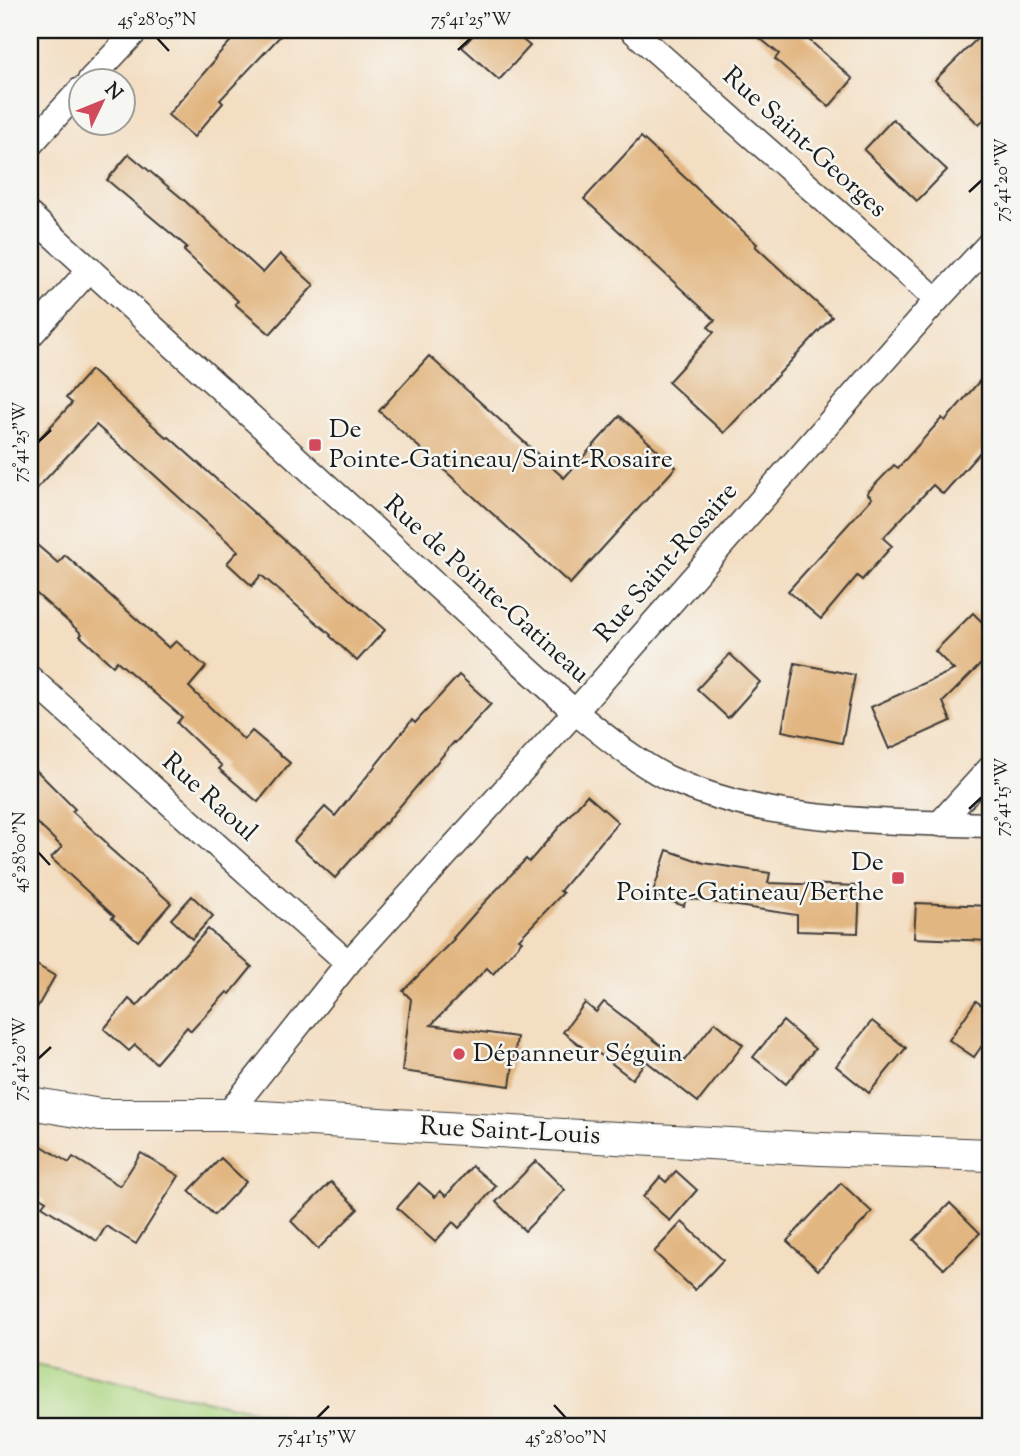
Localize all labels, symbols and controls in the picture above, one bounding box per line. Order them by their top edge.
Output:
text: 45°28'05"N [118,8,196,34]
text: 75°41'25"W [431,8,511,34]
street label: Rue Saint-Georges [713,59,895,227]
north arrow [66,66,136,136]
text: N [98,77,128,107]
text: 75°41'20"W [990,138,1016,222]
text: 75°41'25"W [8,402,34,482]
place label: De Pointe-Gatineau/Saint-Rosaire [329,412,673,479]
marker: De Pointe-Gatineau/Saint-Rosaire [307,437,323,453]
street label: Rue Saint-Rosaire [587,475,747,651]
street label: Rue de Pointe-Gatineau [375,487,597,693]
street label: Rue Raoul [153,745,265,851]
text: 75°41'15"W [990,758,1016,836]
text: 45°28'00"N [8,811,34,893]
place label: De Pointe-Gatineau/Berthe [616,845,884,912]
marker: De Pointe-Gatineau/Berthe [890,870,906,886]
text: 75°41'20"W [8,1017,34,1101]
place label: Dépanneur Séguin [473,1036,683,1073]
marker: Dépanneur Séguin [451,1046,467,1062]
street label: Rue Saint-Louis [419,1109,601,1155]
text: 75°41'15"W [278,1426,356,1452]
text: 45°28'00"N [525,1426,607,1452]

